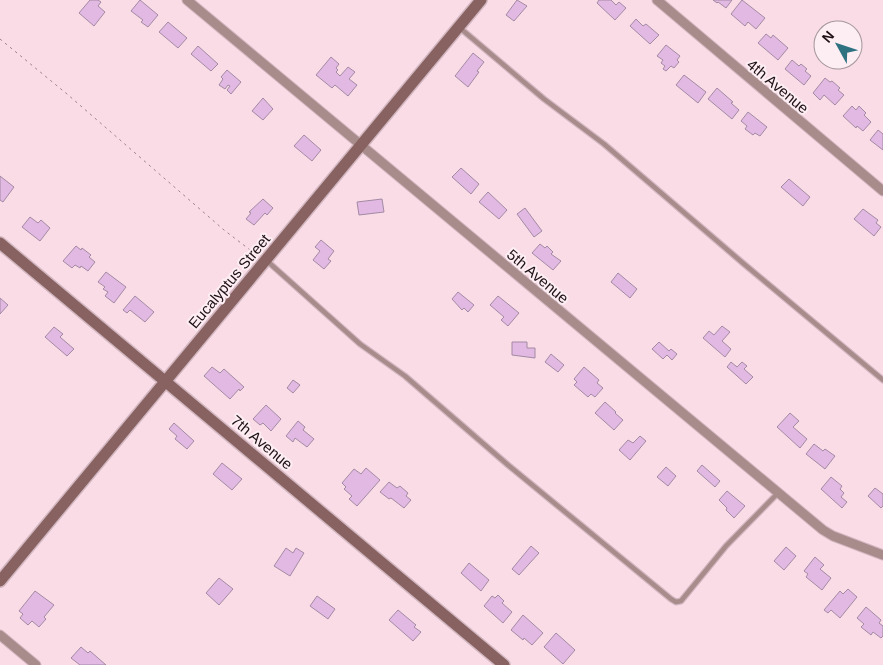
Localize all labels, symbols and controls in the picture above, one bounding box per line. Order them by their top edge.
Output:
north arrow [813,20,863,70]
text: N [819,28,837,46]
street label: 4th Avenue [744,55,812,117]
street label: Eucalyptus Street [185,230,274,331]
street label: 5th Avenue [504,245,572,307]
street label: 7th Avenue [228,411,296,473]

